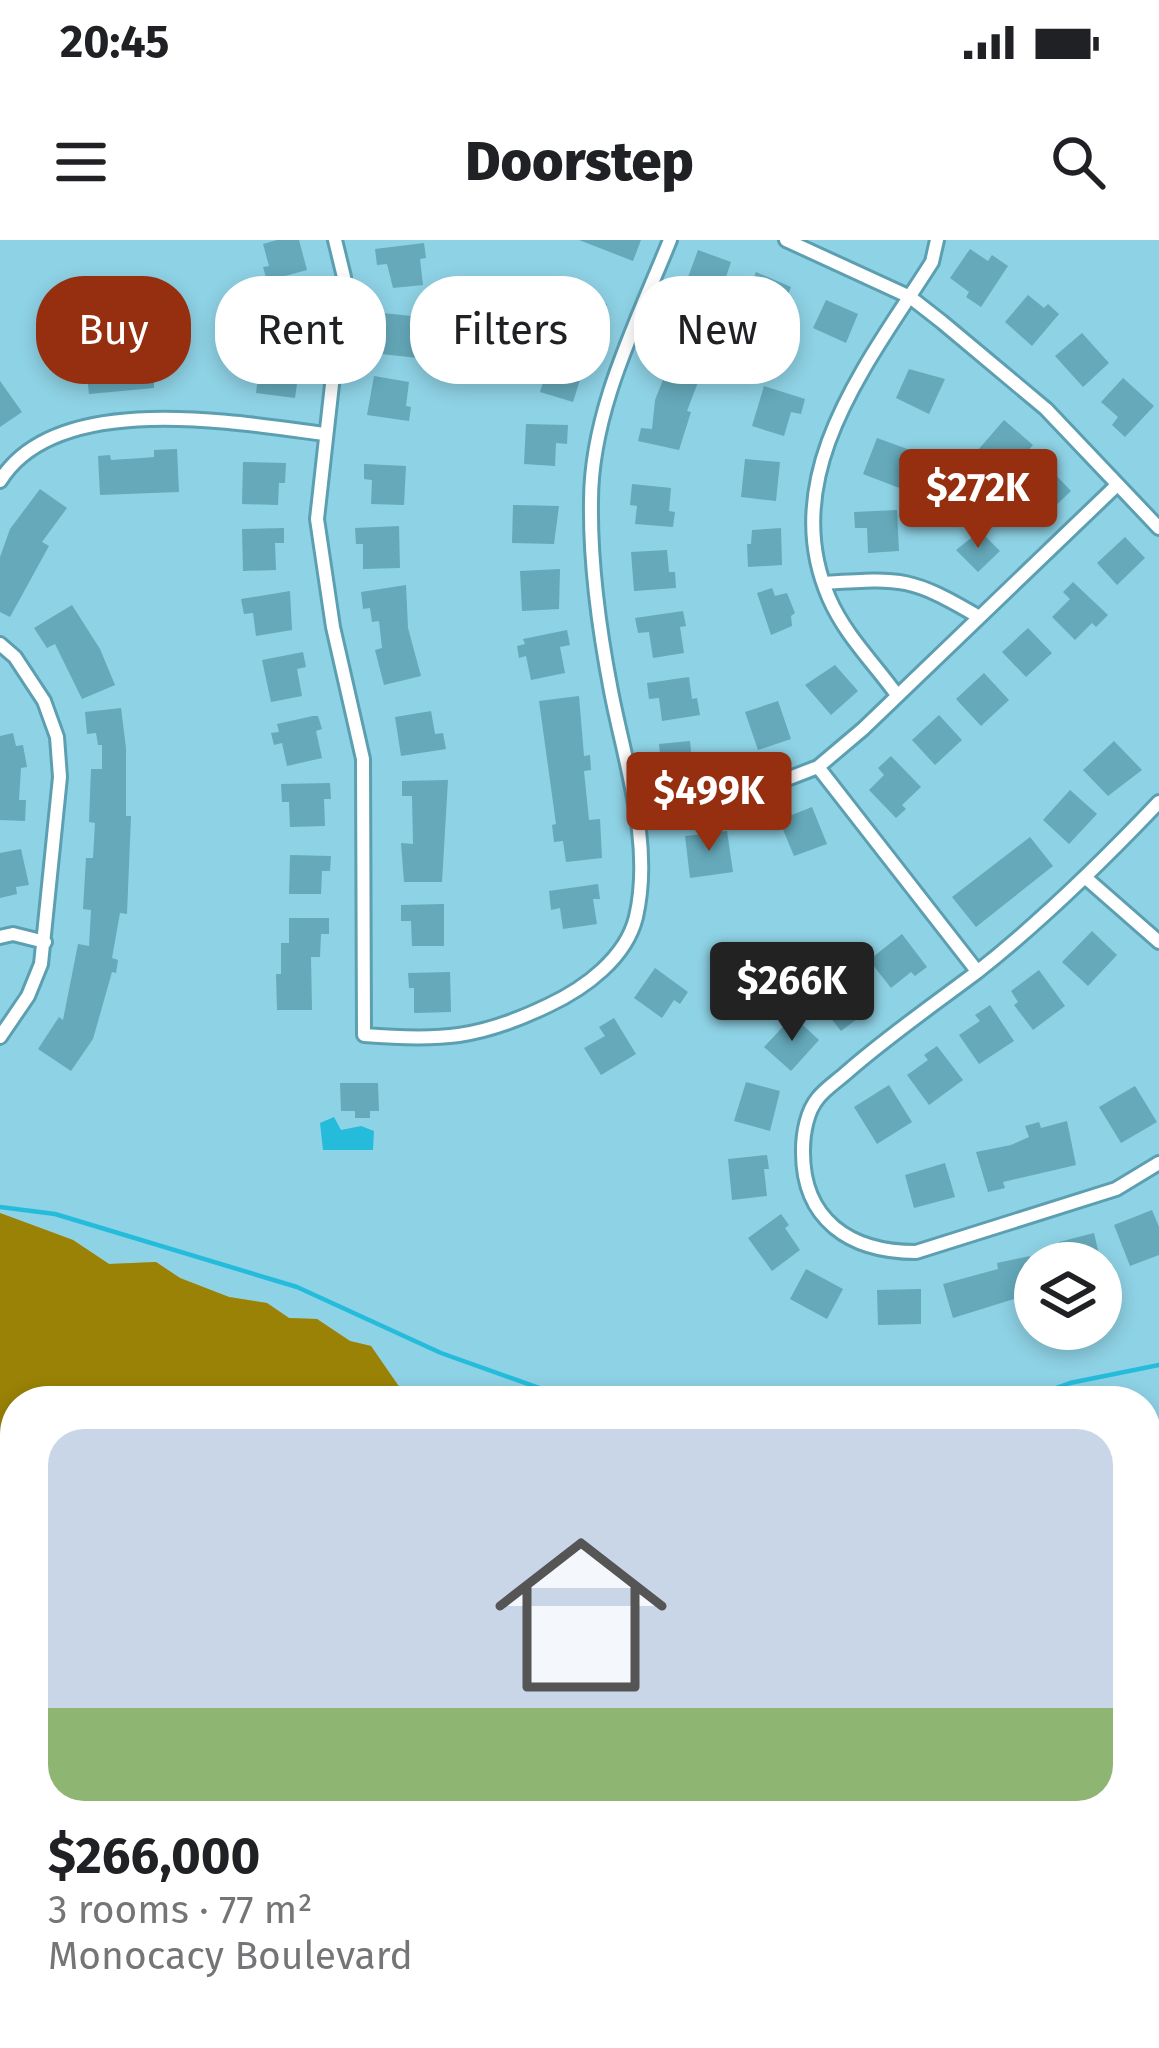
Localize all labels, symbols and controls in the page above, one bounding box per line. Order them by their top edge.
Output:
text: 20:45 [60,15,169,69]
icon: menu [48,129,114,195]
icon: search [1045,129,1111,195]
text: Doorstep [465,130,694,194]
chip: Buy [36,276,191,384]
chip: Rent [215,276,386,384]
chip: Filters [410,276,610,384]
chip: New [634,276,800,384]
pin: $272K [894,449,1062,551]
text: $272K [926,465,1030,511]
pin: $499K [625,752,793,854]
text: $499K [653,768,765,814]
pin: $266K [708,942,876,1044]
text: $266K [737,958,847,1004]
map controls [1014,1242,1122,1350]
button: layers [1014,1242,1122,1350]
icon: home [473,1507,689,1723]
text: $266,000 [48,1825,260,1887]
text: 3 rooms · 77 m² [48,1887,313,1933]
text: Monocacy Boulevard [48,1933,413,1979]

